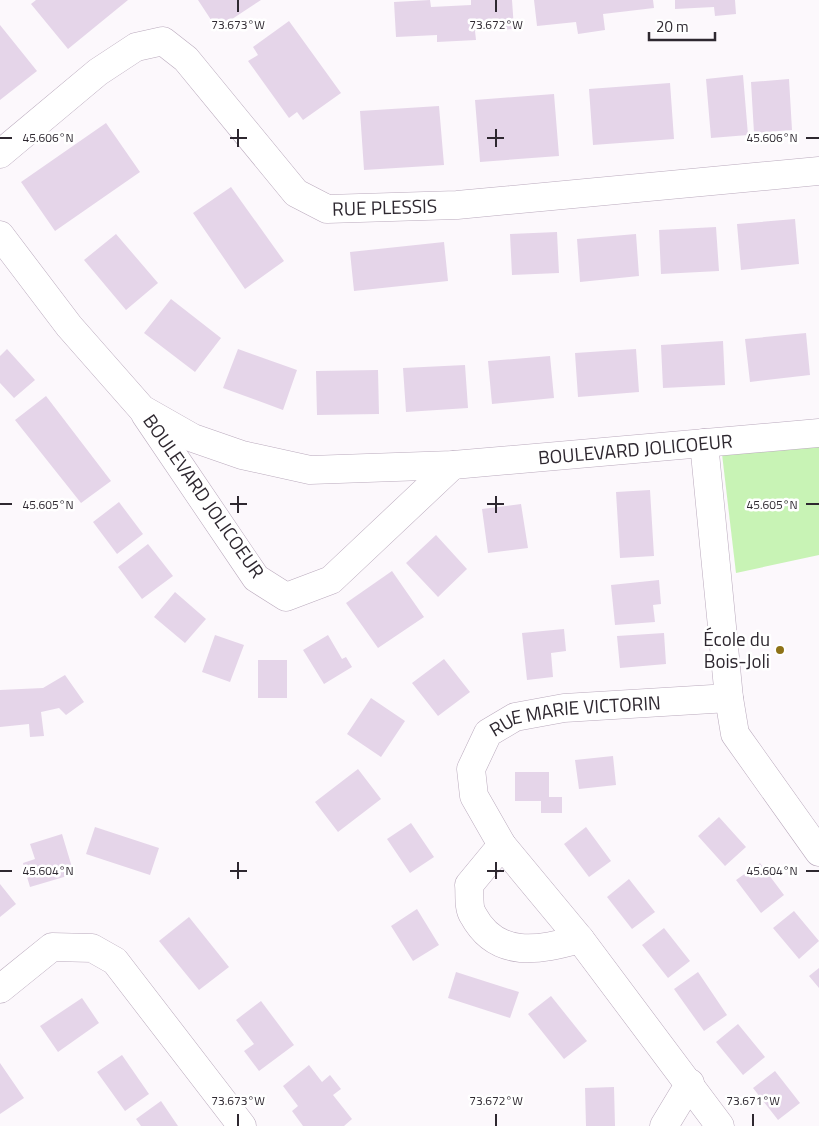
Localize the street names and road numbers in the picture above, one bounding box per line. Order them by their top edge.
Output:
street label: RUE PLESSIS [332,191,438,223]
street label: BOULEVARD JOLICOEUR [137,408,272,584]
street label: BOULEVARD JOLICOEUR [537,426,734,472]
street label: RUE MARIE VICTORIN [483,687,662,743]

